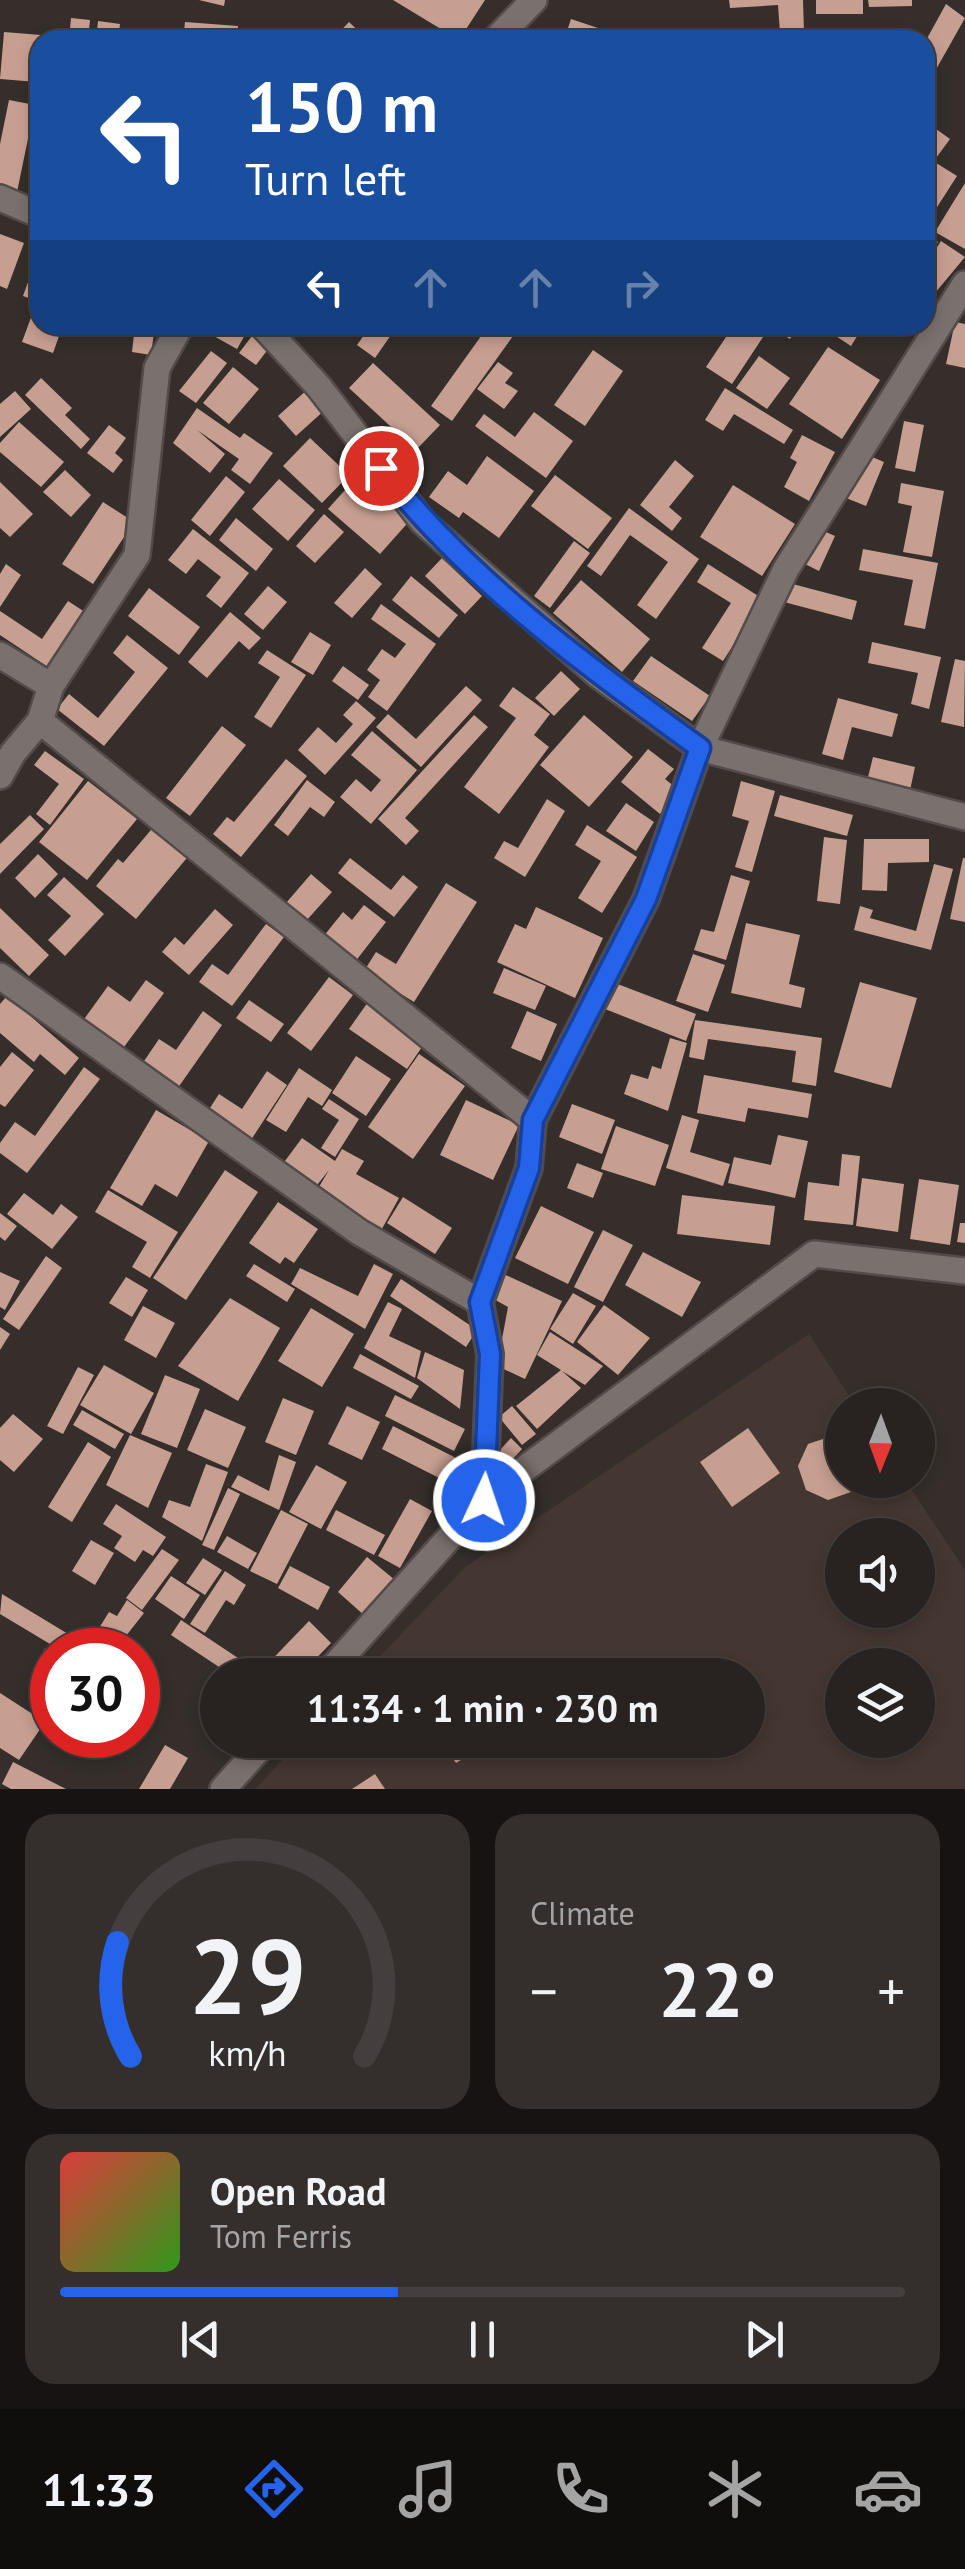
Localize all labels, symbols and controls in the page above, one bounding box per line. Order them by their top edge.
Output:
text: 150 m [245,61,438,151]
icon: left [80,70,210,200]
text: Turn left [245,149,406,207]
icon: left [298,260,353,315]
icon: ahead [403,260,458,315]
icon: ahead [508,260,563,315]
icon: right [613,260,668,315]
pin [339,426,424,511]
icon: arrive [354,441,409,496]
north arrow [825,1388,935,1498]
map controls [825,1388,935,1758]
position arrow [432,1448,536,1552]
button: sound [825,1518,935,1628]
speed limit sign: 30 [30,1628,160,1758]
button: layers [825,1648,935,1758]
text: 11:34 · 1 min · 230 m [307,1683,658,1732]
text: Climate [530,1892,635,1934]
text: 29 [189,1908,306,2043]
text: 22° [659,1941,776,2038]
text: − [530,1955,558,2026]
text: + [877,1955,905,2026]
text: km/h [208,2030,287,2076]
text: Open Road [210,2166,386,2215]
text: Tom Ferris [210,2215,352,2257]
icon: previous [173,2312,228,2367]
icon: pause [455,2312,510,2367]
icon: next [737,2312,792,2367]
icon: directions [239,2454,309,2524]
icon: music [393,2454,463,2524]
icon: phone [546,2454,616,2524]
icon: climate [700,2454,770,2524]
icon: car [853,2454,923,2524]
text: 11:33 [42,2460,156,2518]

